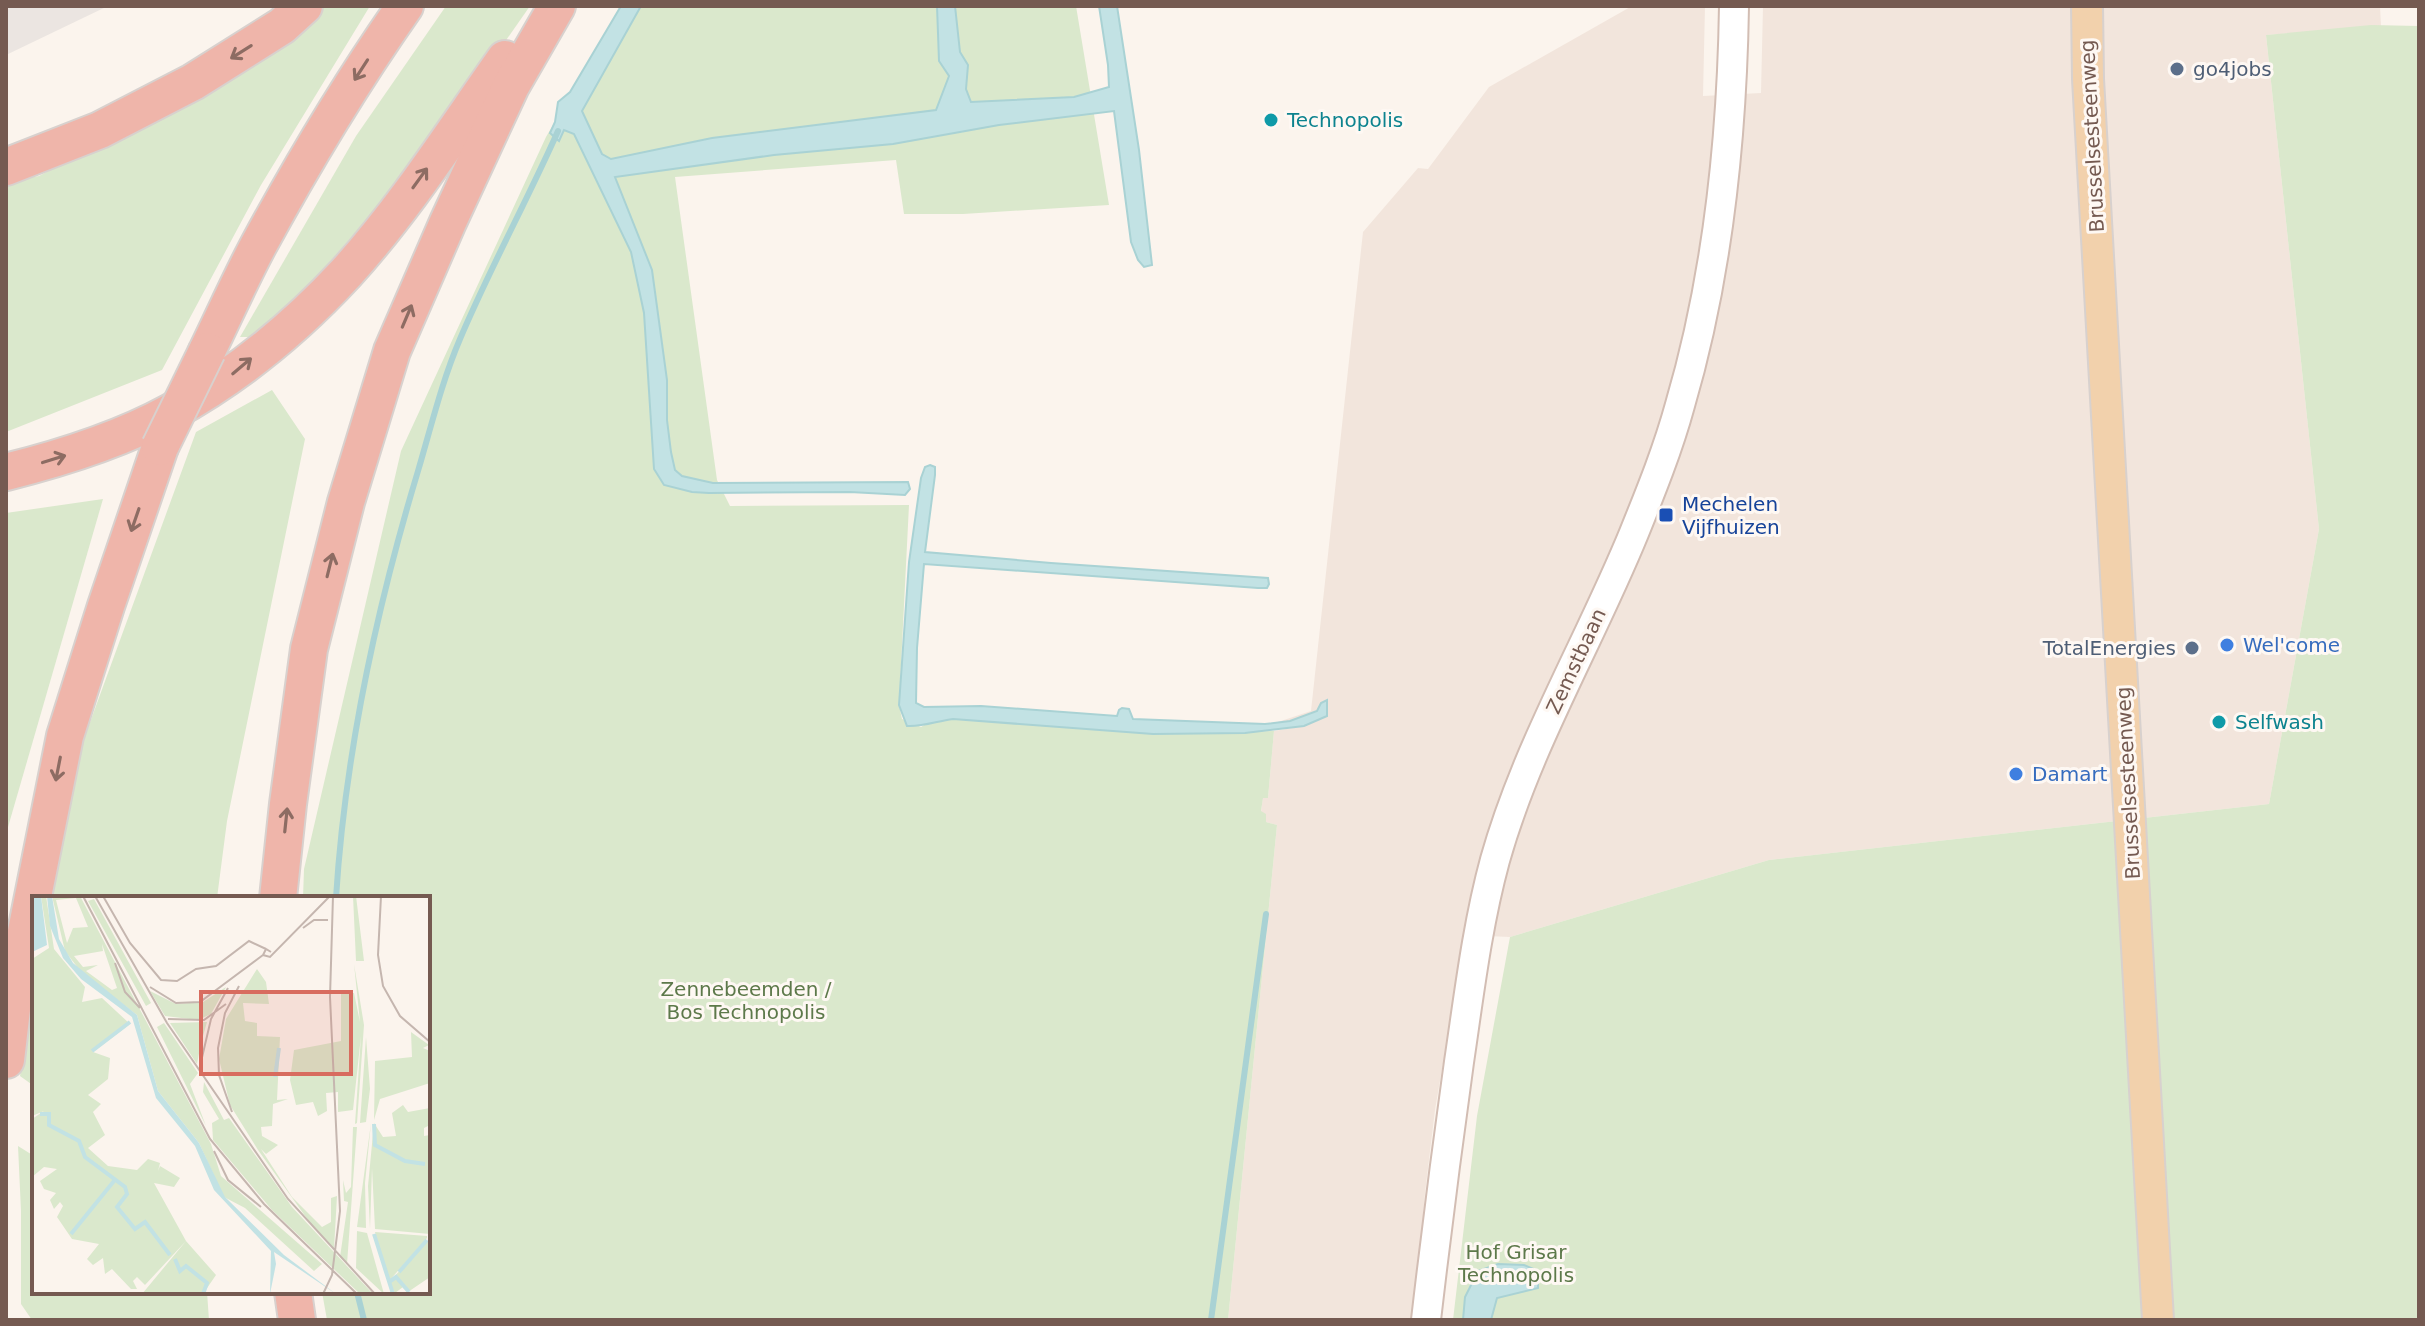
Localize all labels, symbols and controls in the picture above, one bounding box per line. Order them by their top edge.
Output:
street label: Brusselsesteenweg [2075,39,2109,233]
one-way arrow [230,44,253,60]
place label: go4jobs [2193,57,2272,81]
one-way arrow [352,58,368,81]
marker: go4jobs [2168,60,2186,78]
place label: Technopolis [1286,108,1403,132]
marker: Technopolis [1262,111,1280,129]
one-way arrow [411,168,428,189]
one-way arrow [400,305,415,329]
one-way arrow [231,357,251,375]
one-way arrow [40,451,66,466]
place label: Mechelen Vijfhuizen [1682,492,1780,539]
marker: Mechelen Vijfhuizen [1657,506,1675,524]
one-way arrow [127,508,141,532]
one-way arrow [324,552,339,578]
street label: Zemstbaan [1541,604,1611,718]
place label: Wel'come [2243,633,2340,657]
place label: TotalEnergies [2042,636,2176,660]
marker: Wel'come [2218,636,2236,654]
marker: TotalEnergies [2183,639,2201,657]
street label: Brusselsesteenweg [2111,686,2145,880]
place label: Selfwash [2235,710,2324,734]
marker: Selfwash [2210,713,2228,731]
one-way arrow [50,755,65,781]
place label: Damart [2032,762,2108,786]
marker: Damart [2007,765,2025,783]
one-way arrow [279,807,294,834]
inset map [32,896,430,1294]
park label: Zennebeemden / Bos Technopolis [660,977,832,1024]
park label: Hof Grisar Technopolis [1457,1240,1574,1287]

